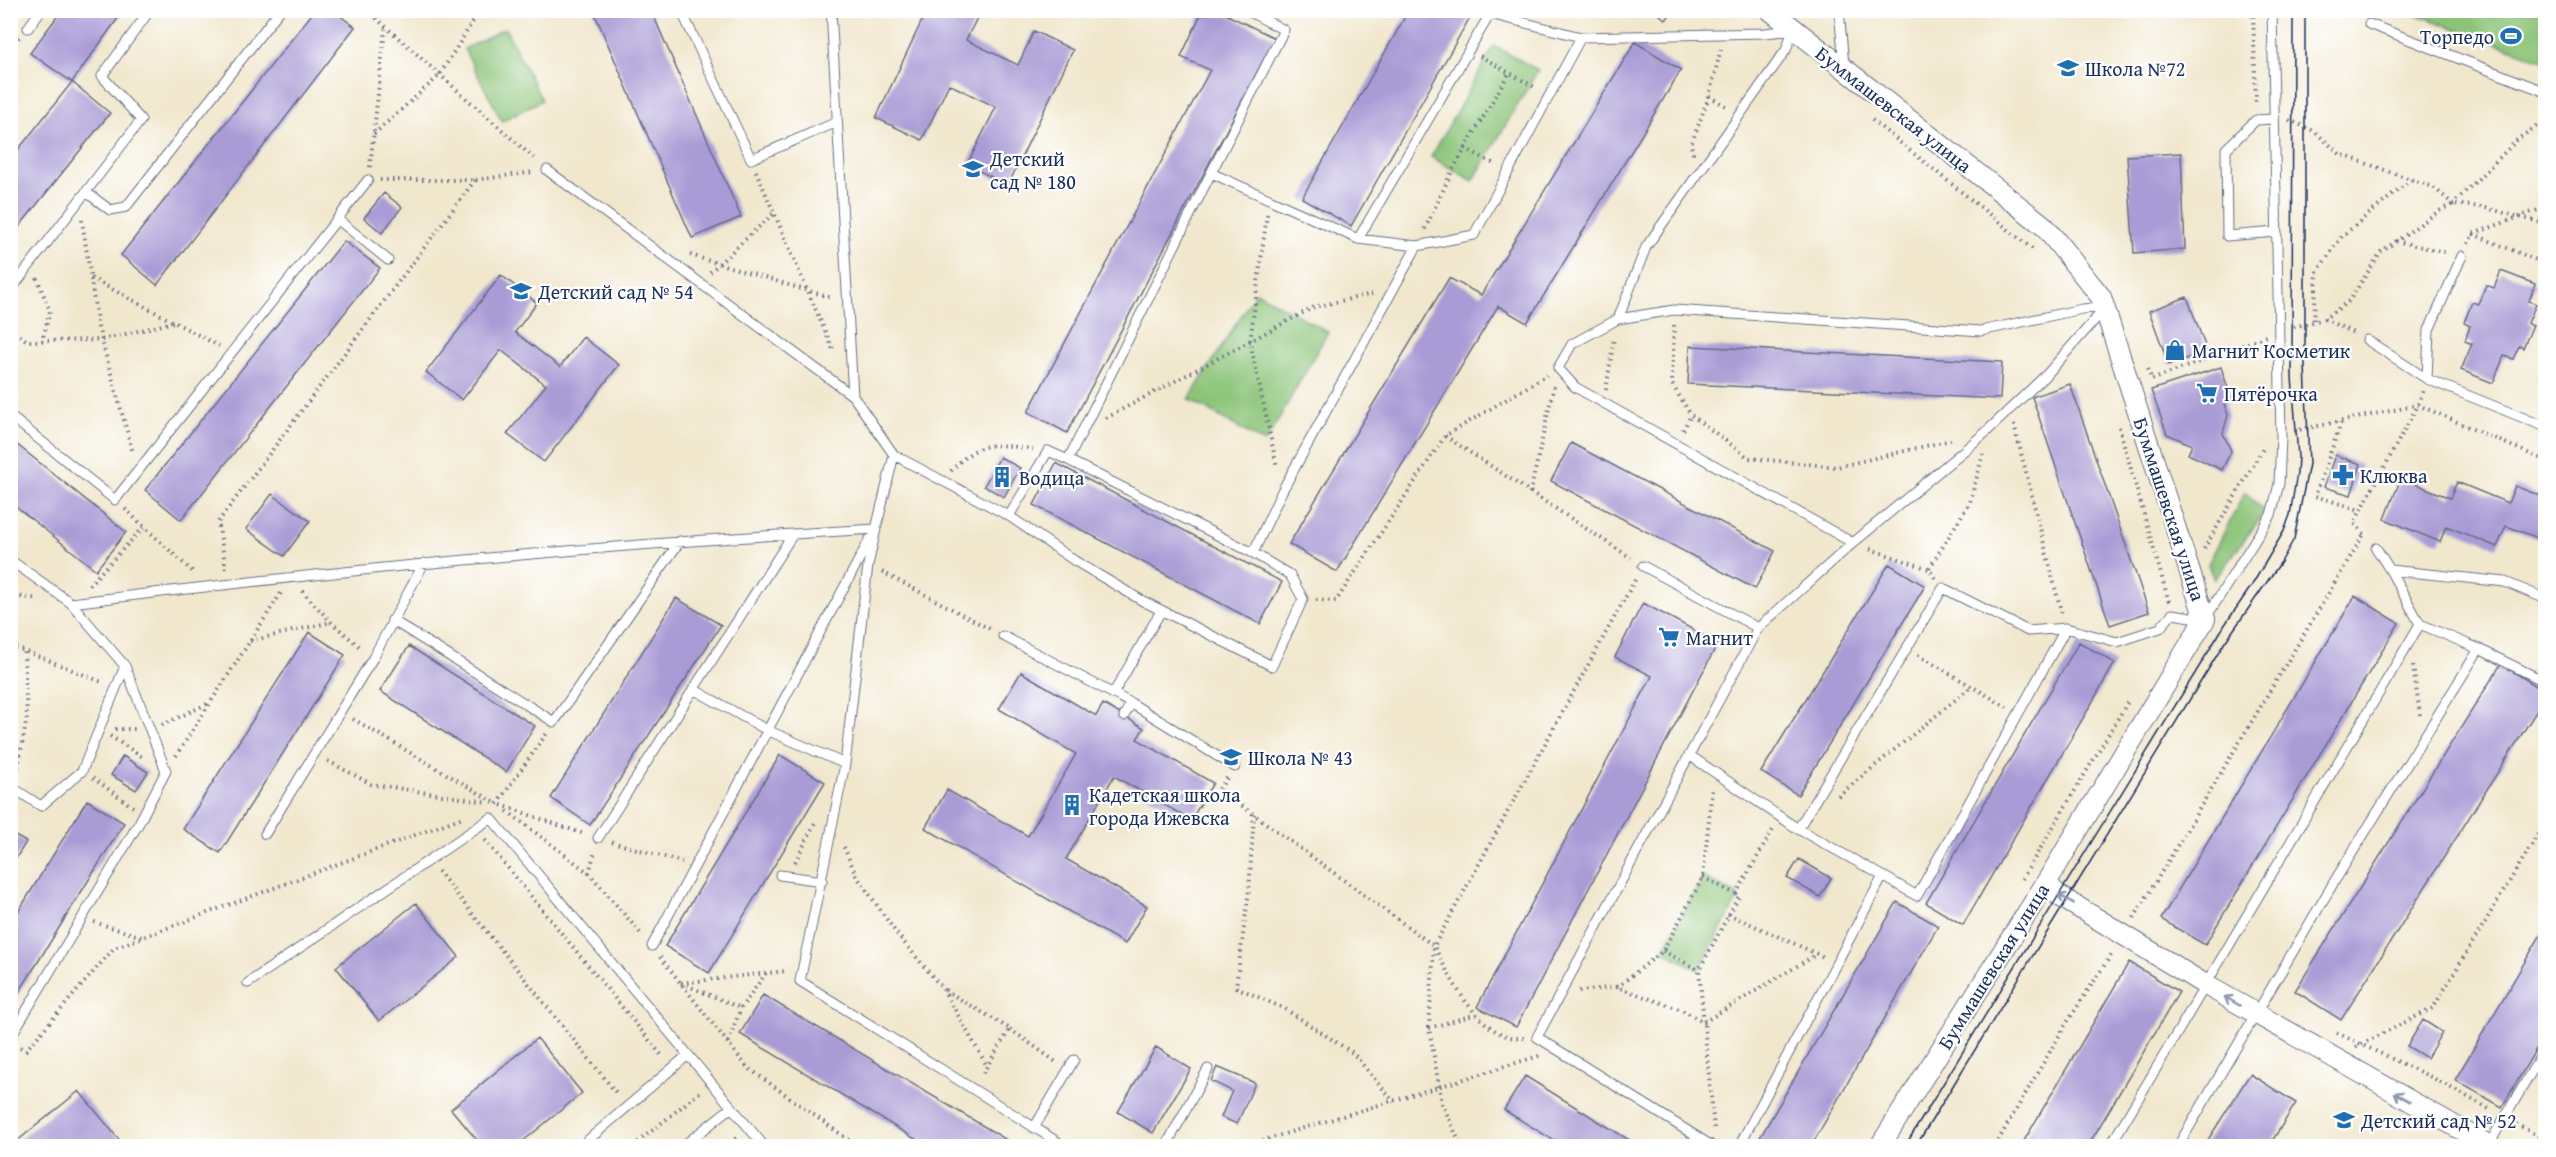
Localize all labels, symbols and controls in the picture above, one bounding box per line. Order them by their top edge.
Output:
place label: Торпедо [2420,22,2494,51]
sports icon: Торпедо [2499,24,2523,48]
street label: Буммашевская улица [1810,39,1979,180]
place label: Школа №72 [2085,54,2185,83]
school or university icon: Школа №72 [2056,56,2080,80]
place label: Детский сад № 180 [989,144,1076,196]
school or university icon: Детский сад № 180 [961,157,985,181]
place label: Детский сад № 54 [537,277,694,306]
school or university icon: Детский сад № 54 [509,279,533,303]
place label: Магнит Косметик [2192,336,2351,365]
shop icon: Магнит Косметик [2163,338,2187,362]
place label: Пятёрочка [2224,379,2318,408]
supermarket icon: Пятёрочка [2195,381,2219,405]
street label: Буммашевская улица [2127,414,2213,605]
place label: Клюква [2360,461,2428,490]
place label: Водица [1019,463,1085,492]
pharmacy icon: Клюква [2331,463,2355,487]
building icon: Водица [990,465,1014,489]
place label: Магнит [1686,623,1753,652]
supermarket icon: Магнит [1657,625,1681,649]
place label: Школа № 43 [1248,743,1353,772]
school or university icon: Школа № 43 [1219,745,1243,769]
place label: Кадетская школа города Ижевска [1089,780,1241,832]
building icon: Кадетская школа города Ижевска [1060,793,1084,817]
street label: Буммашевская улица [1930,877,2056,1055]
one-way arrow [2058,893,2075,905]
one-way arrow [2224,994,2241,1006]
one-way arrow [2394,1090,2411,1102]
place label: Детский сад № 52 [2360,1106,2517,1135]
school or university icon: Детский сад № 52 [2332,1108,2356,1132]

